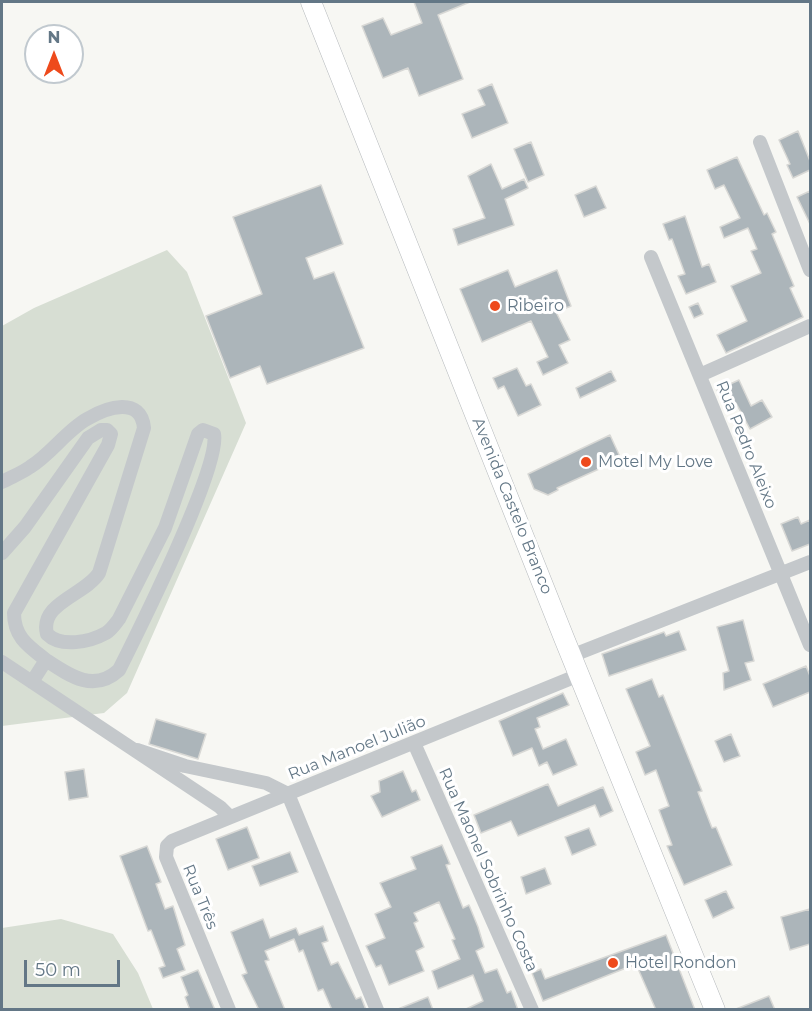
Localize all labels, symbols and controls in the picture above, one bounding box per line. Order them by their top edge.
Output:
north arrow [24,24,84,84]
text: N [48,28,60,47]
place label: Ribeiro [507,296,564,316]
marker: Ribeiro [488,299,502,313]
street label: Rua Pedro Aleixo [712,378,780,512]
street label: Avenida Castelo Branco [468,415,556,597]
place label: Motel My Love [598,452,713,472]
marker: Motel My Love [579,455,593,469]
street label: Rua Manoel Julião [285,712,429,784]
street label: Rua Maonel Sobrinho Costa [434,765,542,975]
street label: Rua Três [178,862,222,932]
scale bar [27,948,123,986]
place label: Hotel Rondon [625,953,737,973]
marker: Hotel Rondon [606,956,620,970]
text: 50 m [35,959,81,981]

